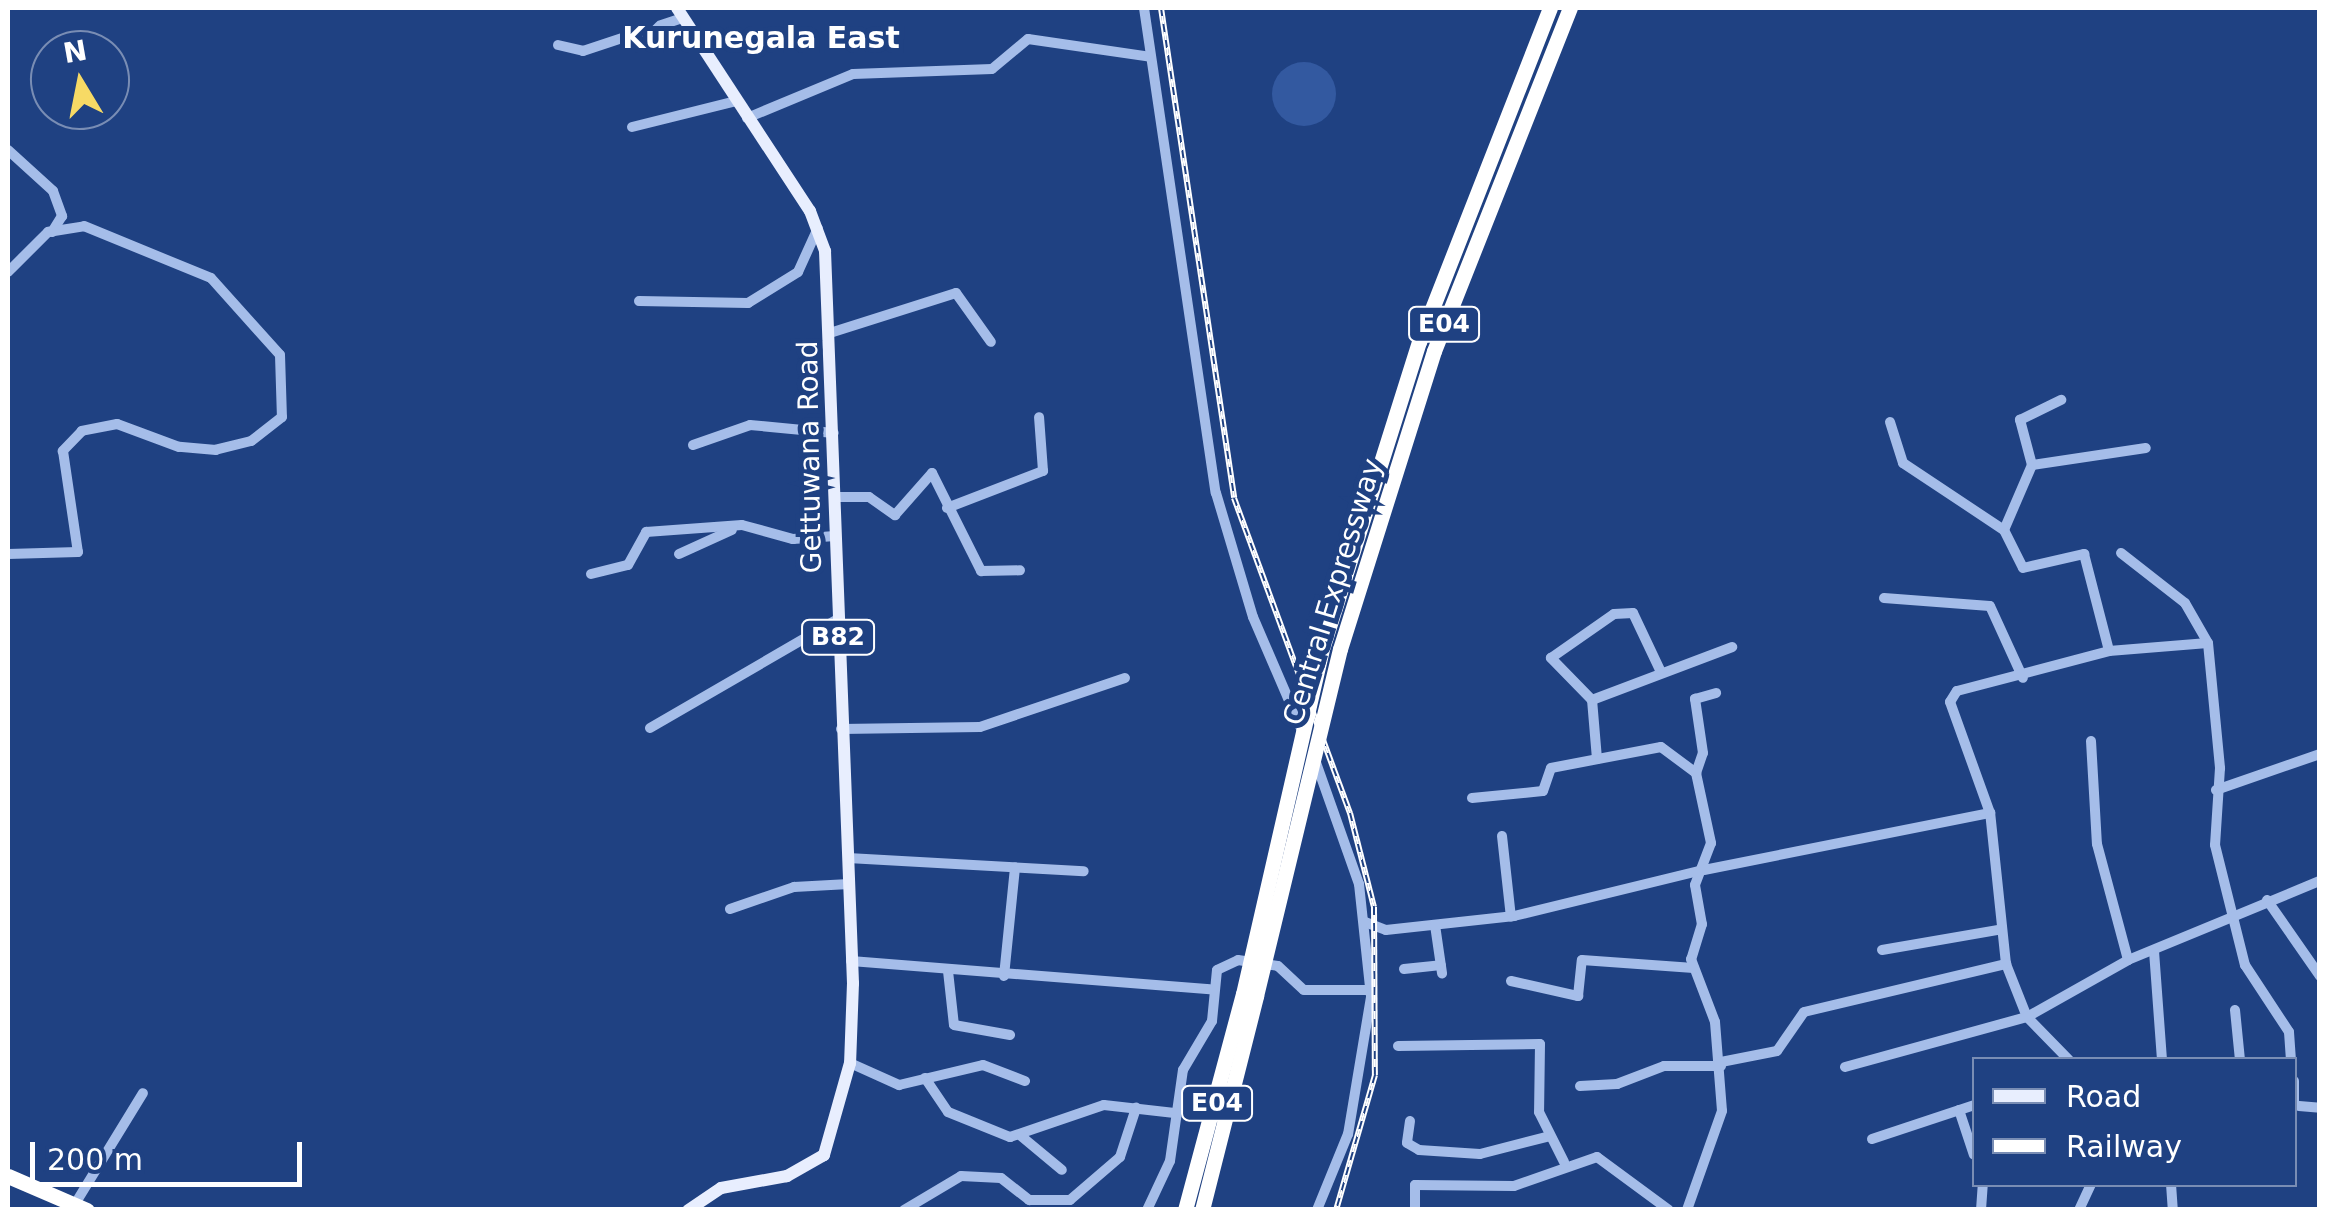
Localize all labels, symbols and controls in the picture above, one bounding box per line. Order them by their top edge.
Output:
district label: Kurunegala East [622,20,900,56]
north arrow [30,30,130,130]
text: N [61,34,89,70]
road number: E04 [1406,304,1482,344]
street label: Gettuwana Road [791,340,829,574]
street label: Central Expressway [1276,455,1390,729]
road number: B82 [800,617,876,657]
legend [1972,1057,2297,1187]
text: Road [2066,1079,2141,1114]
road number: E04 [1180,1083,1254,1123]
scale bar [35,1122,308,1184]
text: Railway [2066,1129,2182,1164]
text: 200 m [47,1142,143,1177]

